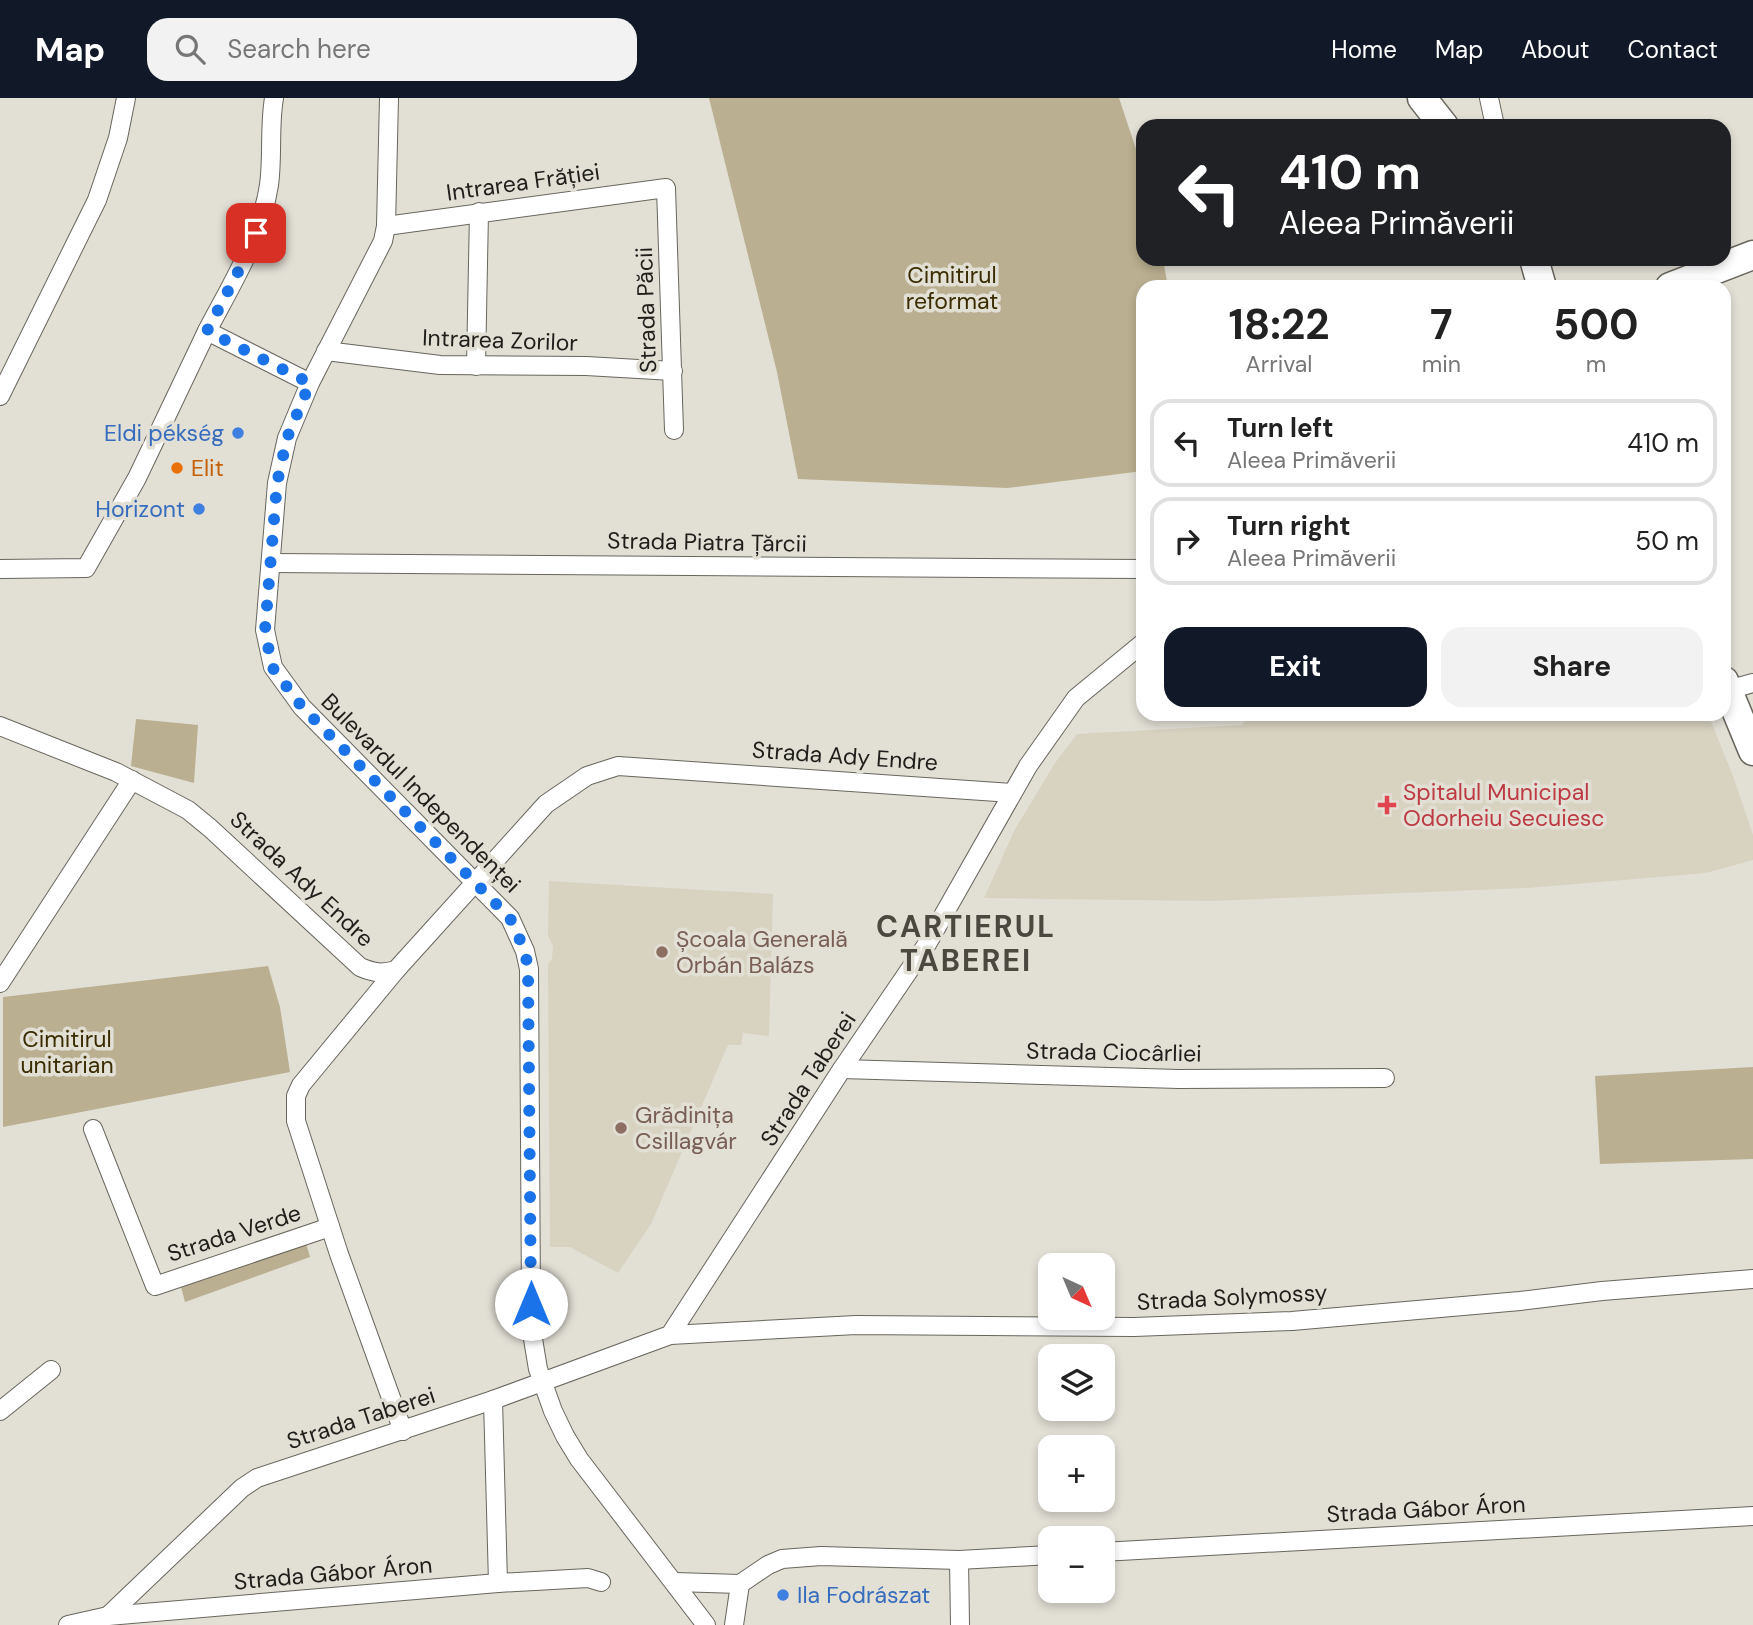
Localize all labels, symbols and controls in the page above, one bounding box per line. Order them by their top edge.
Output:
search box [147,18,637,81]
text: Map [35,28,105,71]
icon: search [171,30,209,68]
text: Search here [227,32,371,66]
text: Home [1331,34,1397,65]
text: Map [1435,34,1483,65]
text: About [1521,34,1590,65]
text: Contact [1628,34,1718,65]
text: 410 m [1279,140,1421,204]
icon: left [1164,147,1255,238]
street label: Intrarea Frăției [444,156,602,208]
text: Aleea Primăverii [1279,202,1515,244]
pin [226,203,286,263]
icon: arrive [237,214,275,252]
street label: Strada Păcii [629,247,663,373]
park label: Cimitirul reformat [906,260,998,316]
text: 18:22 [1228,297,1329,352]
text: 7 [1430,297,1453,352]
text: 500 [1553,297,1639,352]
street label: Intrarea Zorilor [422,322,578,358]
text: Arrival [1245,349,1312,379]
text: min [1422,349,1461,379]
text: m [1586,349,1606,379]
text: Turn left [1227,411,1334,445]
place label: Eldi pékség [104,418,224,448]
icon: left [1168,424,1206,462]
marker: Eldi pékség [230,425,246,441]
text: 410 m [1627,426,1699,460]
text: Aleea Primăverii [1227,445,1396,475]
place label: Elit [191,453,224,483]
marker: Elit [169,460,185,476]
place label: Horizont [95,494,185,524]
marker: Horizont [191,501,207,517]
text: Turn right [1227,509,1351,543]
icon: right [1168,522,1206,560]
text: 50 m [1635,524,1699,558]
street label: Strada Piatra Țărcii [607,525,807,559]
text: Aleea Primăverii [1227,543,1396,573]
button: Exit [1164,627,1427,707]
button: Share [1441,627,1703,707]
street label: Bulevardul Independenței [315,687,527,899]
street label: Strada Ady Endre [751,735,939,777]
place label: Spitalul Municipal Odorheiu Secuiesc [1403,777,1605,833]
marker: Spitalul Municipal Odorheiu Secuiesc [1377,795,1397,815]
street label: Strada Ady Endre [224,805,380,953]
district label: CARTIERUL TABEREI [876,907,1056,980]
place label: Școala Generală Orbán Balázs [676,924,848,980]
marker: Școala Generală Orbán Balázs [654,944,670,960]
street label: Strada Taberei [753,1006,863,1152]
park label: Cimitirul unitarian [20,1024,114,1080]
street label: Strada Ciocârliei [1026,1035,1202,1069]
place label: Grădinița Csillagvár [635,1100,737,1156]
marker: Grădinița Csillagvár [613,1120,629,1136]
street label: Strada Verde [163,1197,305,1269]
north arrow [1038,1253,1115,1330]
map controls [1038,1253,1115,1603]
position arrow [494,1267,568,1341]
street label: Strada Solymossy [1136,1277,1328,1317]
button: layers [1038,1344,1115,1421]
street label: Strada Taberei [283,1380,439,1456]
button: + [1038,1435,1115,1512]
street label: Strada Gábor Áron [1326,1489,1526,1529]
button: − [1038,1526,1115,1603]
street label: Strada Gábor Áron [232,1549,434,1597]
place label: Ila Fodrászat [797,1580,930,1610]
marker: Ila Fodrászat [775,1587,791,1603]

